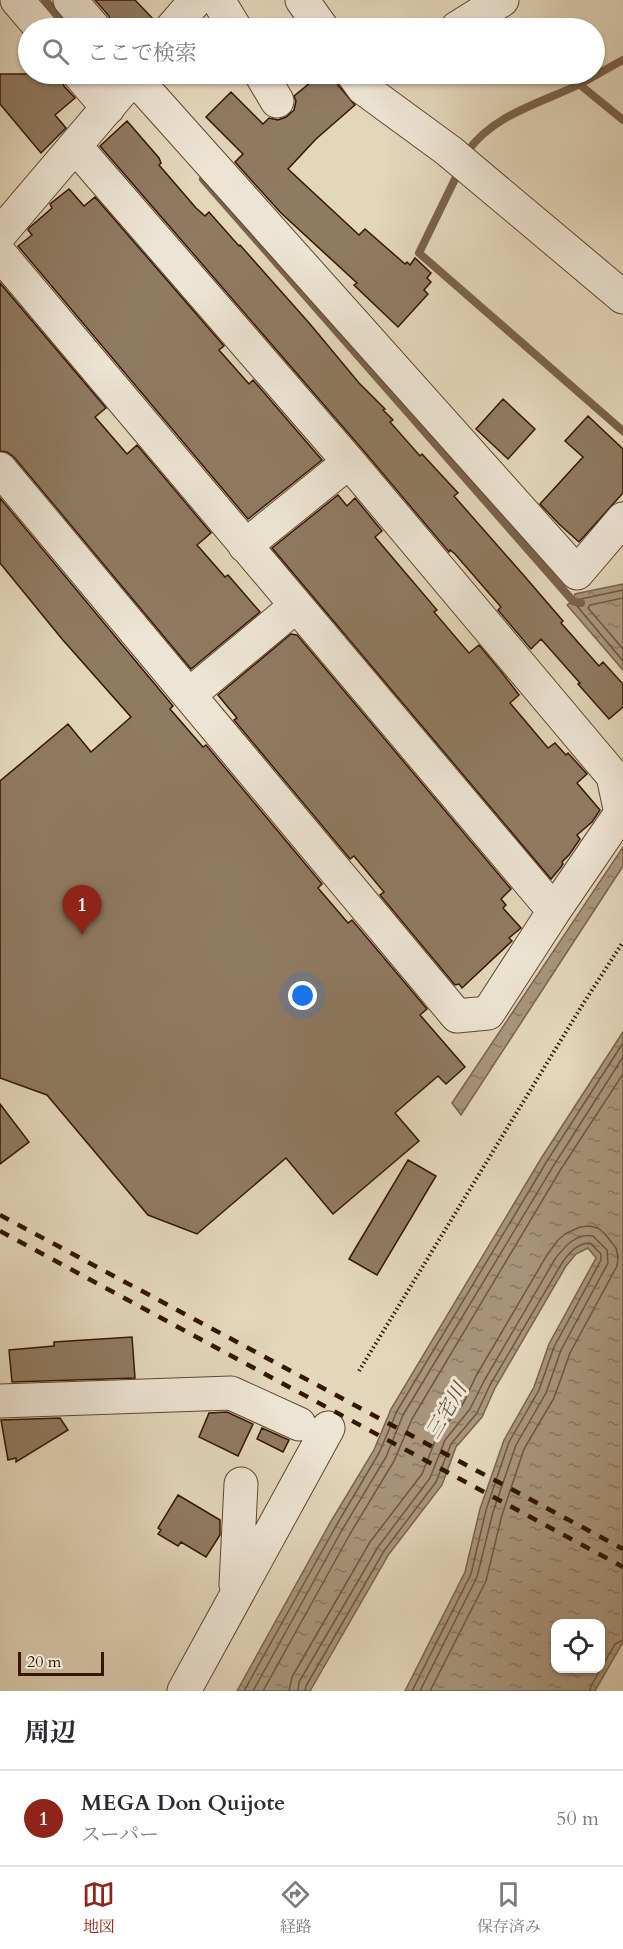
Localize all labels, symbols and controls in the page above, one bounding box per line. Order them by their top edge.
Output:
search box [18,18,605,84]
icon: search [39,35,72,68]
text: ここで検索 [87,38,197,68]
pin: 1 [62,886,101,935]
your location [288,981,317,1010]
water label: 三宅川 [419,1377,474,1444]
map controls [551,1619,605,1673]
button: locate [551,1619,605,1673]
scale bar [18,1649,104,1676]
text: 20 m [27,1651,61,1673]
text: 周辺 [24,1715,76,1750]
text: MEGA Don Quijote [81,1788,285,1818]
text: 1 [38,1805,49,1832]
text: 50 m [556,1805,599,1832]
text: スーパー [81,1821,159,1848]
tab: 地図 [82,1878,115,1938]
tab: 経路 [279,1878,312,1938]
tab: 保存済み [477,1878,541,1938]

